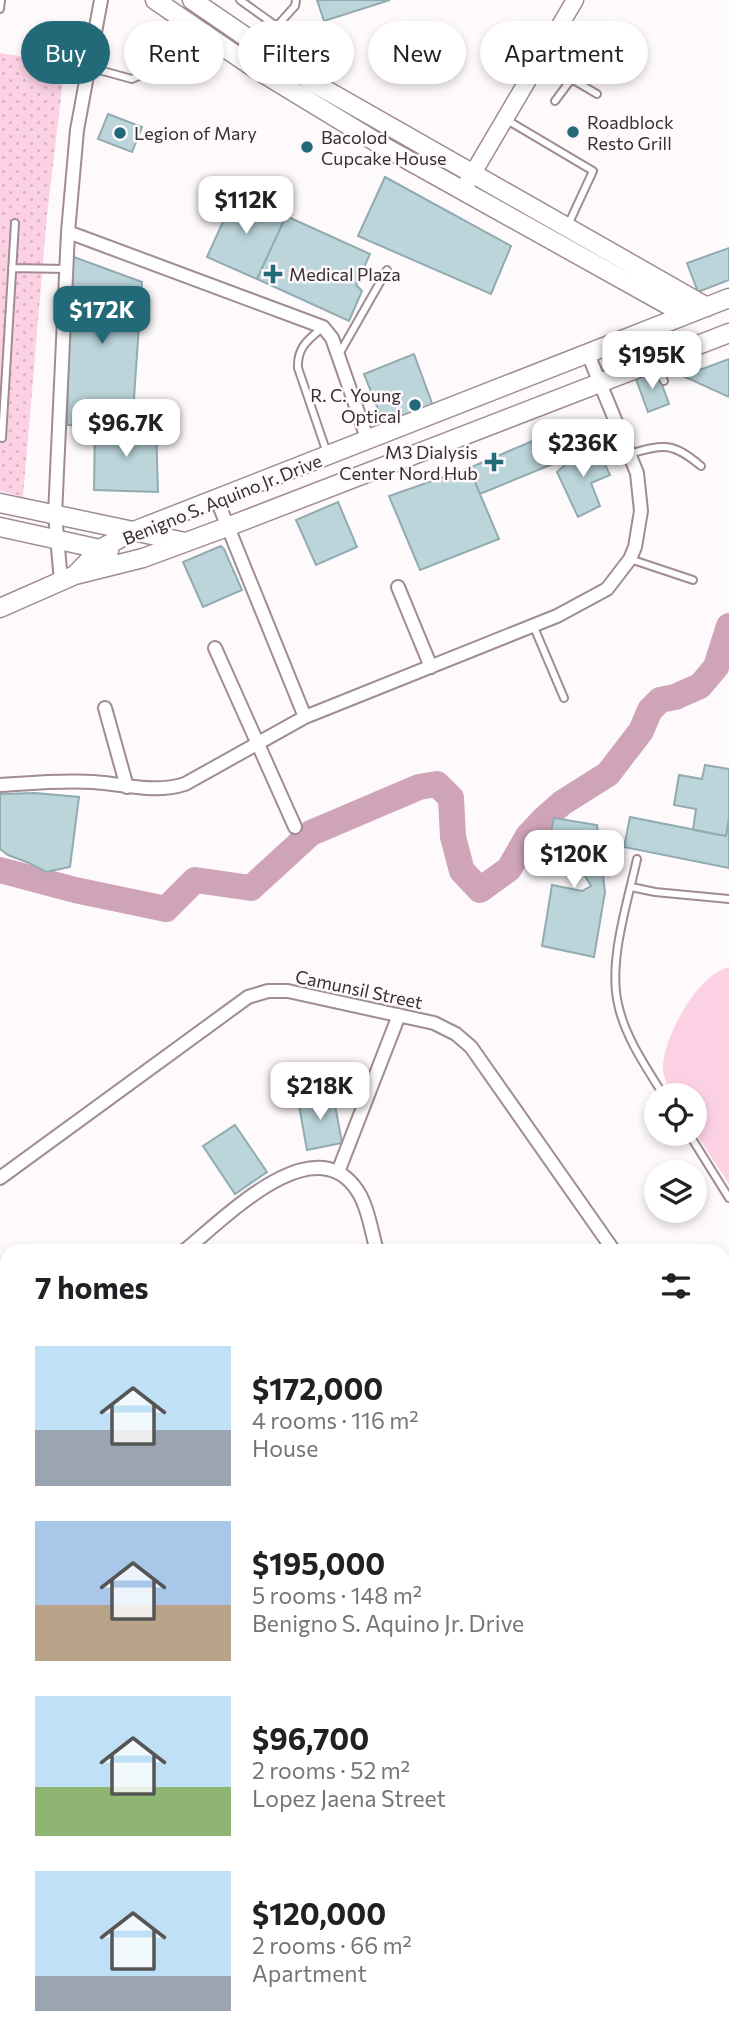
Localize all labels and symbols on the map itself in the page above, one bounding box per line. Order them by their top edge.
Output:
place label: Roadblock Resto Grill [587,111,674,154]
place label: Legion of Mary [134,122,257,144]
marker: Roadblock Resto Grill [565,124,581,140]
marker: Legion of Mary [112,125,128,141]
place label: Bacolod Cupcake House [321,126,447,169]
marker: Bacolod Cupcake House [299,139,315,155]
pin: $112K [197,176,295,236]
place label: Medical Plaza [289,263,401,285]
marker: Medical Plaza [263,264,283,284]
pin: $172K [53,286,151,346]
pin: $195K [603,332,701,391]
place label: R. C. Young Optical [310,384,401,427]
marker: R. C. Young Optical [407,397,423,413]
pin: $96.7K [69,400,183,459]
pin: $236K [534,420,632,479]
place label: M3 Dialysis Center Nord Hub [339,441,478,484]
street label: Benigno S. Aquino Jr. Drive [119,449,325,549]
marker: M3 Dialysis Center Nord Hub [484,452,504,472]
pin: $120K [525,830,623,890]
street label: Camunsil Street [293,965,425,1013]
pin: $218K [271,1062,369,1122]

